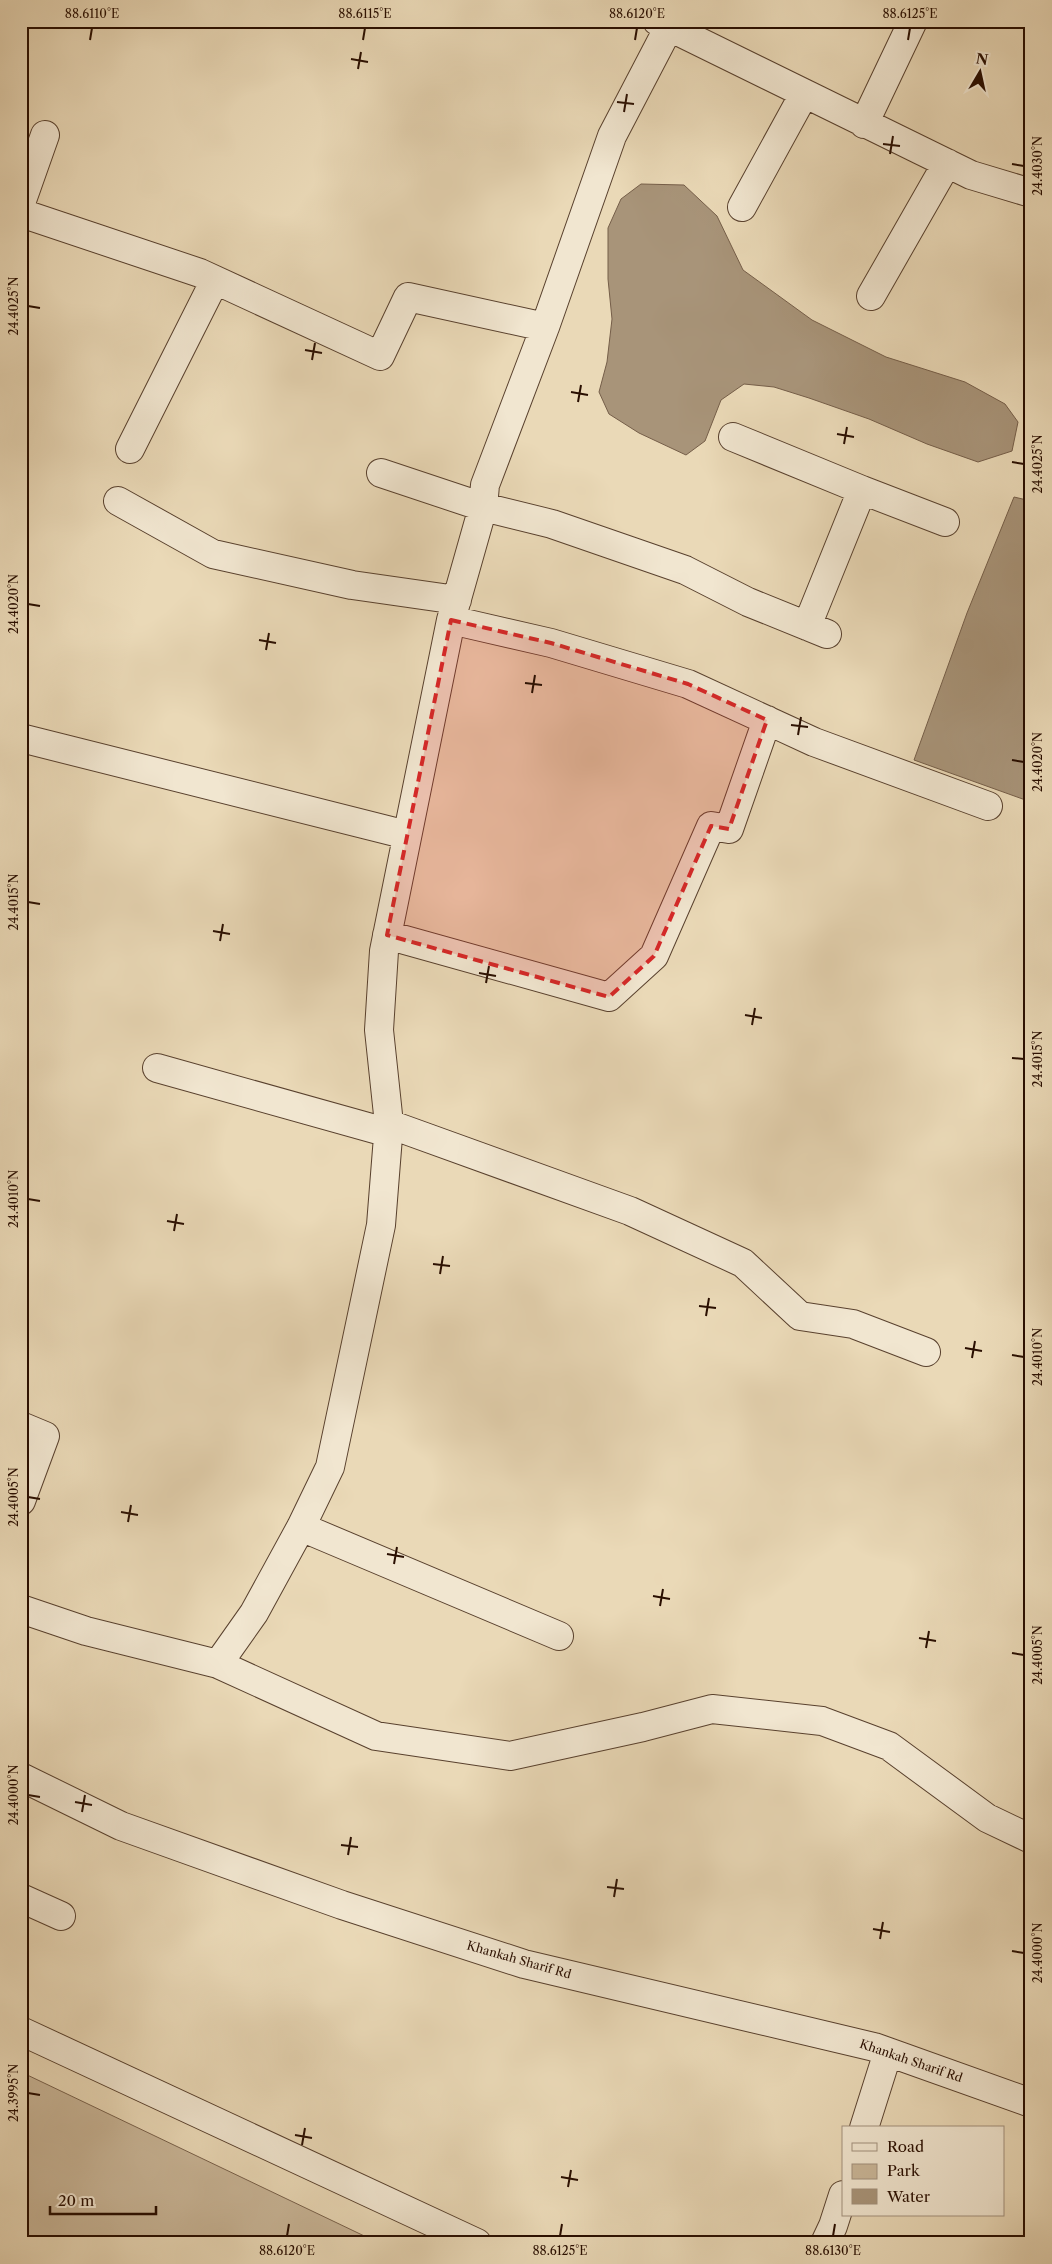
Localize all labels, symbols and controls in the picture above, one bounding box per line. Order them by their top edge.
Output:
text: 88.6110°E [65,6,119,21]
text: 88.6115°E [338,6,392,21]
text: 88.6120°E [609,6,665,21]
text: 88.6125°E [882,6,938,21]
north arrow [954,48,1004,98]
text: N [975,49,989,69]
text: 24.4030°N [1030,136,1045,196]
text: 24.4025°N [6,276,21,335]
text: 24.4025°N [1030,434,1045,493]
text: 24.4020°N [6,574,21,634]
text: 24.4020°N [1030,732,1045,792]
text: 24.4015°N [6,873,21,931]
text: 24.4015°N [1030,1030,1045,1088]
text: 24.4010°N [6,1170,21,1228]
text: 24.4010°N [1030,1328,1045,1386]
text: 24.4005°N [6,1467,21,1527]
text: 24.4005°N [1030,1625,1045,1685]
text: 24.4000°N [6,1765,21,1825]
text: 24.4000°N [1030,1923,1045,1983]
street label: Khankah Sharif Rd [465,1937,574,1982]
street label: Khankah Sharif Rd [858,2036,965,2085]
text: 24.3995°N [6,2064,21,2122]
legend [842,2126,1004,2216]
text: Road [887,2137,924,2156]
text: Park [887,2161,921,2180]
scale bar [50,2184,156,2216]
text: Water [886,2187,931,2206]
text: 20 m [58,2191,94,2210]
text: 88.6120°E [259,2243,315,2258]
text: 88.6125°E [532,2243,588,2258]
text: 88.6130°E [805,2243,861,2258]

